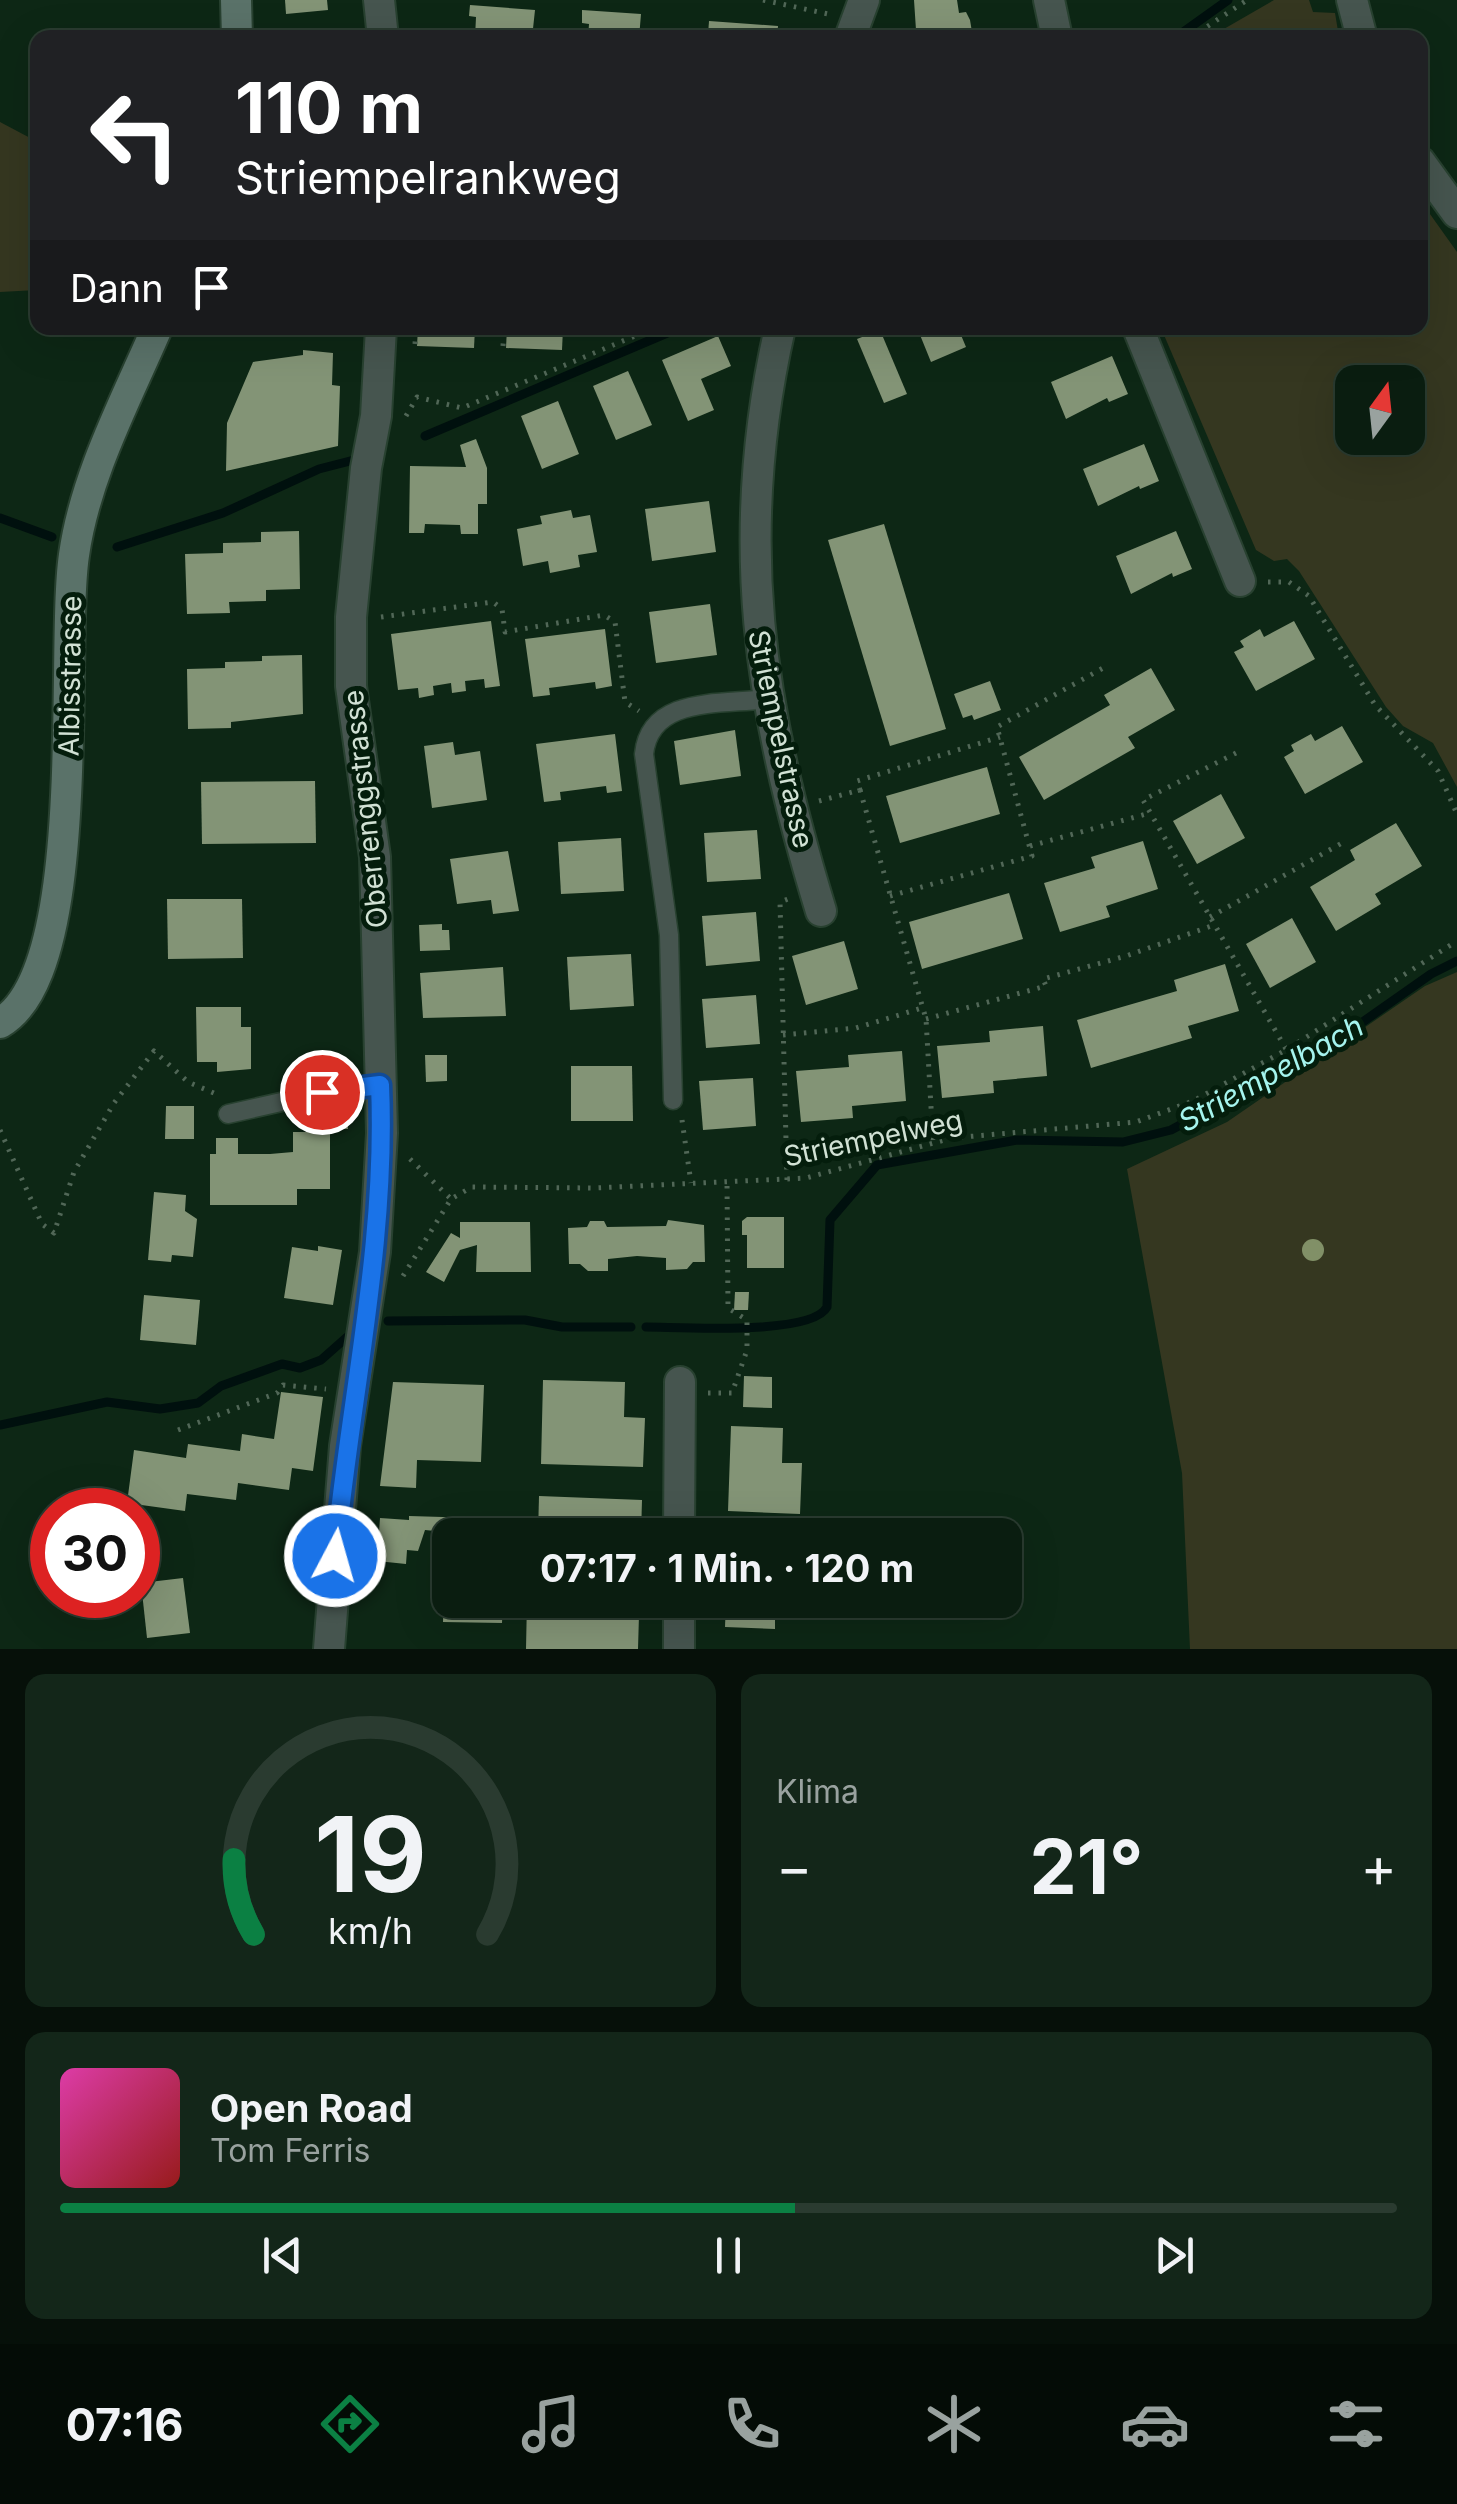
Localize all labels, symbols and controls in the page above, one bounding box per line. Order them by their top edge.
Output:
text: 110 m [235,65,423,150]
icon: left [70,70,200,200]
text: Striempelrankweg [235,150,621,205]
icon: arrive [184,260,239,315]
text: Dann [70,265,164,311]
north arrow [1335,365,1425,455]
map controls [1335,365,1425,455]
street label: Albisstrasse [52,595,88,757]
street label: Striempelstrasse [741,627,821,851]
street label: Oberrenggstrasse [336,688,394,930]
water label: Striempelbach [1172,1007,1369,1139]
pin [280,1050,365,1135]
icon: arrive [295,1065,350,1120]
street label: Striempelweg [781,1102,965,1174]
speed limit sign: 30 [30,1488,160,1618]
position arrow [283,1504,387,1608]
text: 07:17 · 1 Min. · 120 m [540,1545,914,1591]
text: Klima [776,1772,859,1811]
text: 19 [314,1791,427,1917]
text: 21° [1029,1821,1144,1912]
text: − [776,1834,812,1900]
text: + [1361,1834,1397,1900]
text: km/h [328,1909,413,1953]
text: Open Road [210,2085,413,2131]
text: Tom Ferris [210,2131,370,2170]
icon: previous [255,2228,310,2283]
icon: pause [701,2228,756,2283]
icon: next [1147,2228,1202,2283]
icon: directions [315,2389,385,2459]
icon: music [516,2389,586,2459]
icon: phone [717,2389,787,2459]
icon: climate [919,2389,989,2459]
icon: car [1120,2389,1190,2459]
icon: filters [1321,2389,1391,2459]
text: 07:16 [66,2397,183,2452]

